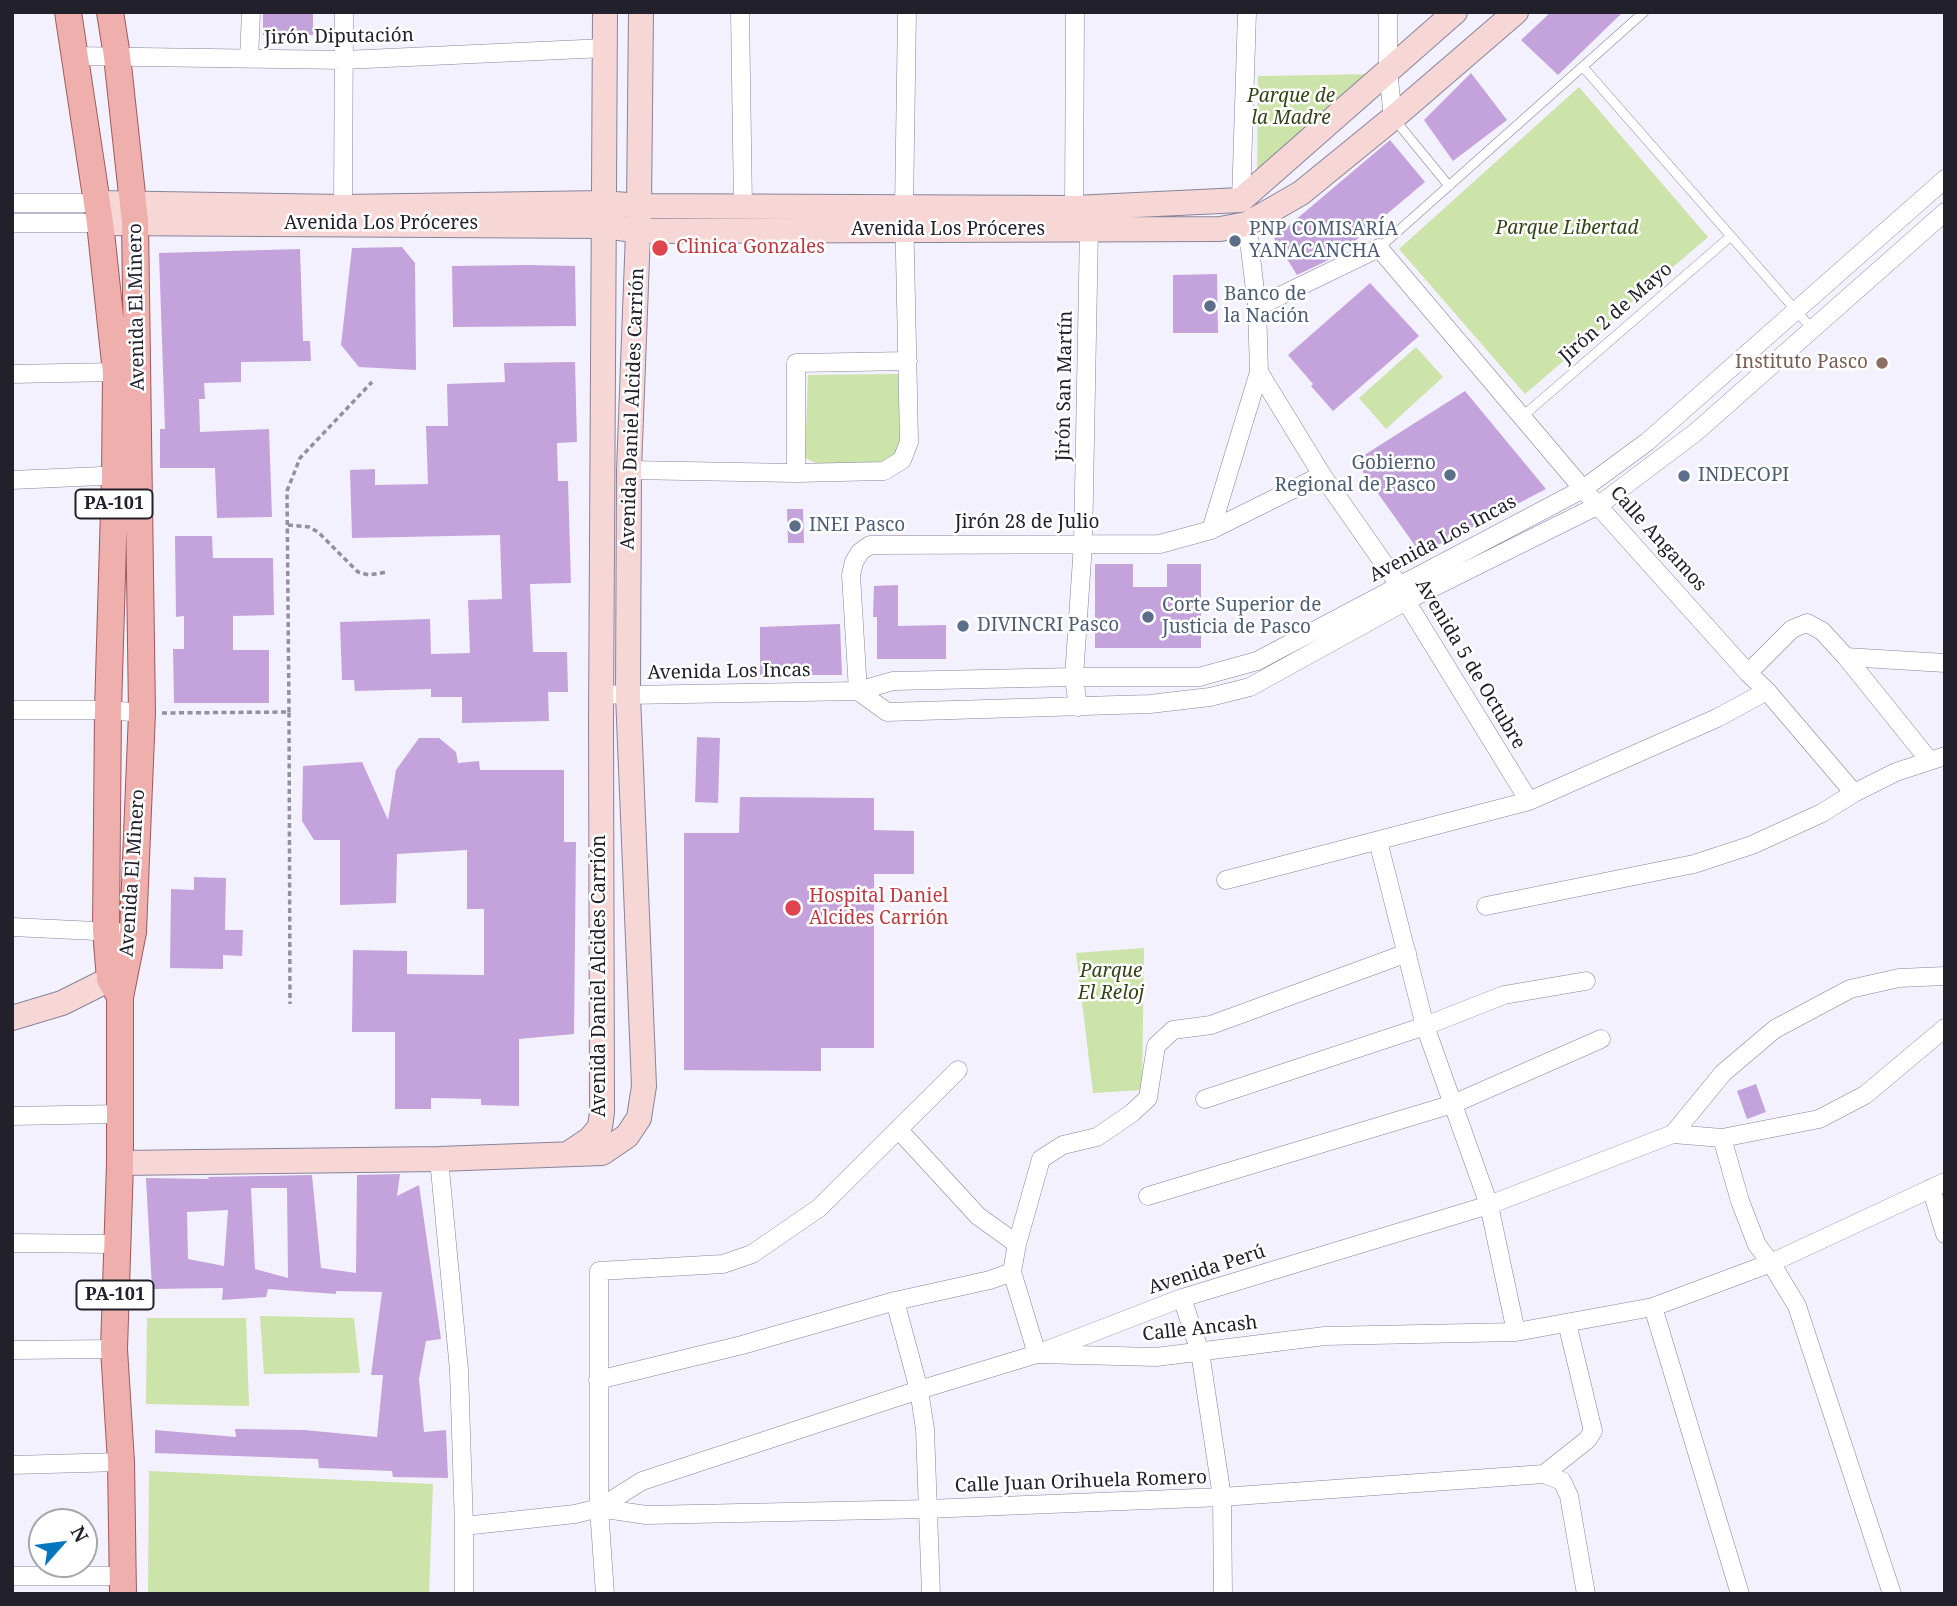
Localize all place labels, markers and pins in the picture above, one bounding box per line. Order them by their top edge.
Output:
place label: PNP COMISARÍA YANACANCHA [1249,219,1398,263]
marker: PNP COMISARÍA YANACANCHA [1227,233,1243,249]
place label: Clinica Gonzales [676,237,825,259]
marker: Clinica Gonzales [650,238,670,258]
place label: Banco de la Nación [1224,284,1309,328]
marker: Banco de la Nación [1202,298,1218,314]
place label: Instituto Pasco [1735,352,1868,374]
marker: Instituto Pasco [1874,355,1890,371]
place label: Gobierno Regional de Pasco [1275,453,1436,497]
place label: INDECOPI [1698,465,1789,487]
marker: Gobierno Regional de Pasco [1442,467,1458,483]
marker: INDECOPI [1676,468,1692,484]
place label: INEI Pasco [809,515,905,537]
marker: INEI Pasco [787,518,803,534]
place label: Corte Superior de Justicia de Pasco [1162,595,1321,639]
marker: Corte Superior de Justicia de Pasco [1140,609,1156,625]
place label: DIVINCRI Pasco [977,615,1119,637]
marker: DIVINCRI Pasco [955,618,971,634]
place label: Hospital Daniel Alcides Carrión [809,886,949,930]
marker: Hospital Daniel Alcides Carrión [783,898,803,918]

